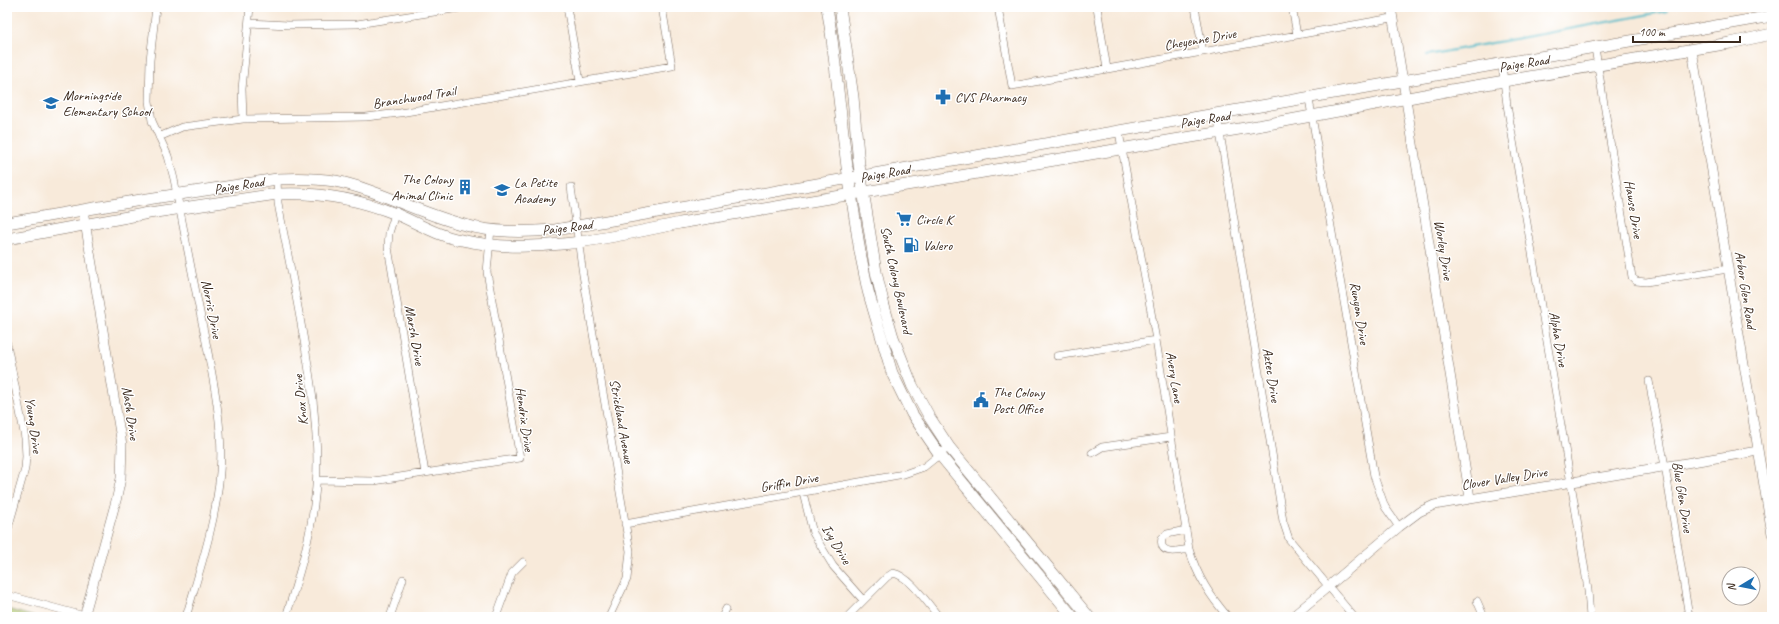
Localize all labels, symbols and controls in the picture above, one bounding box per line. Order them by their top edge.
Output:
scale bar [1633,18,1740,44]
text: 100 m [1639,24,1666,40]
street label: Cheyenne Drive [1163,25,1239,54]
street label: Paige Road [1498,51,1553,76]
street label: Branchwood Trail [371,82,459,112]
place label: Morningside Elementary School [63,87,153,120]
pharmacy icon: CVS Pharmacy [934,88,952,106]
place label: CVS Pharmacy [955,89,1027,106]
school or university icon: Morningside Elementary School [42,94,60,112]
street label: Paige Road [1179,107,1234,132]
street label: Paige Road [859,160,914,186]
place label: The Colony Animal Clinic [391,171,454,204]
street label: Paige Road [213,173,268,198]
place label: La Petite Academy [514,174,558,207]
building icon: The Colony Animal Clinic [456,178,474,196]
street label: Hawse Drive [1621,179,1647,241]
school or university icon: La Petite Academy [493,181,511,199]
supermarket icon: Circle K [895,210,913,228]
place label: Circle K [916,211,955,228]
street label: Paige Road [541,216,596,239]
street label: Worley Drive [1430,219,1457,283]
street label: South Colony Boulevard [877,225,917,338]
fuel station icon: Valero [902,236,920,254]
place label: Valero [923,237,953,254]
street label: Arbor Glen Road [1731,250,1760,333]
street label: Norris Drive [198,278,226,341]
street label: Runyon Drive [1346,281,1373,347]
street label: Marsh Drive [401,304,428,368]
street label: Alpha Drive [1545,310,1572,369]
street label: Aztec Drive [1259,347,1284,405]
street label: Avery Lane [1162,350,1187,405]
street label: Knox Drive [289,372,312,426]
street label: Strickland Avenue [606,378,638,466]
place label: The Colony Post Office [993,384,1045,417]
street label: Nash Drive [118,385,143,442]
street label: Hendrix Drive [512,386,538,454]
public building icon: The Colony Post Office [972,391,990,409]
street label: Young Drive [21,396,46,455]
street label: Blue Glen Drive [1669,460,1697,535]
street label: Clover Valley Drive [1460,463,1549,494]
street label: Griffin Drive [759,469,821,496]
street label: Ivy Drive [818,521,856,568]
north arrow [1721,566,1761,606]
text: N [1723,581,1739,592]

